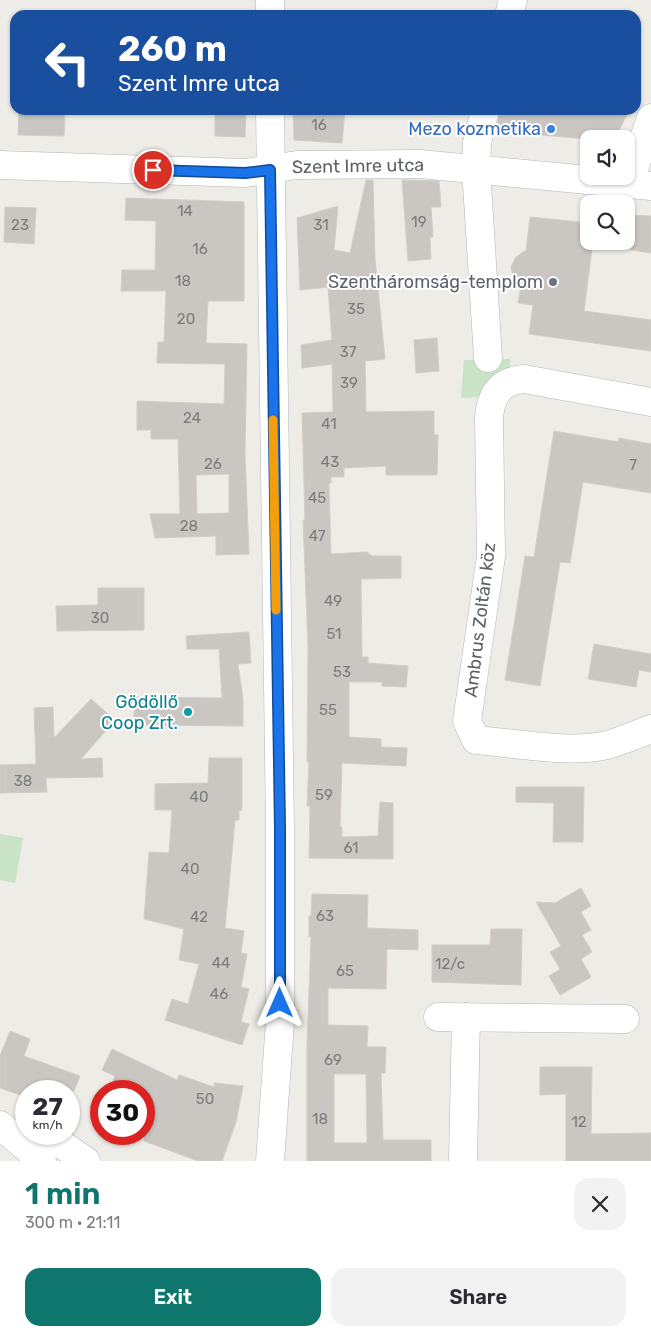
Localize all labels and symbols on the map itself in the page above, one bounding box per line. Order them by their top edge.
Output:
house number: 16 [311,116,327,134]
place label: Mezo kozmetika [408,118,541,140]
marker: Mezo kozmetika [545,123,557,135]
pin [132,149,174,191]
street label: Szent Imre utca [292,154,424,178]
house number: 14 [177,202,193,220]
house number: 19 [411,213,427,231]
house number: 23 [11,216,29,234]
house number: 31 [313,216,329,234]
house number: 16 [192,240,208,258]
place label: Szentháromság-templom [328,271,543,293]
house number: 18 [175,272,191,290]
marker: Szentháromság-templom [547,276,559,288]
house number: 35 [347,300,365,318]
house number: 20 [177,310,195,328]
house number: 37 [340,343,357,361]
house number: 39 [340,374,358,392]
house number: 24 [183,409,201,427]
house number: 41 [321,415,337,433]
house number: 43 [321,453,339,471]
house number: 26 [204,455,222,473]
house number: 7 [629,456,637,474]
house number: 45 [308,489,326,507]
house number: 28 [180,517,198,535]
house number: 47 [309,527,326,545]
street label: Ambrus Zoltán köz [460,541,500,699]
house number: 49 [324,592,342,610]
house number: 30 [91,609,109,627]
house number: 51 [326,625,342,643]
house number: 53 [333,663,351,681]
place label: Gödöllő Coop Zrt. [101,691,178,734]
house number: 55 [319,701,337,719]
marker: Gödöllő Coop Zrt. [182,706,194,718]
house number: 38 [14,772,32,790]
house number: 59 [315,786,333,804]
house number: 40 [190,788,208,806]
house number: 61 [343,839,359,857]
house number: 40 [181,860,199,878]
house number: 63 [316,907,334,925]
house number: 42 [190,908,208,926]
house number: 44 [212,954,230,972]
house number: 12/c [435,955,465,973]
house number: 65 [336,962,354,980]
position arrow [253,976,305,1028]
house number: 46 [210,985,228,1003]
house number: 69 [324,1051,342,1069]
speed limit sign: 30 [90,1080,155,1145]
house number: 50 [196,1090,214,1108]
house number: 18 [312,1110,328,1128]
house number: 12 [571,1113,587,1131]

